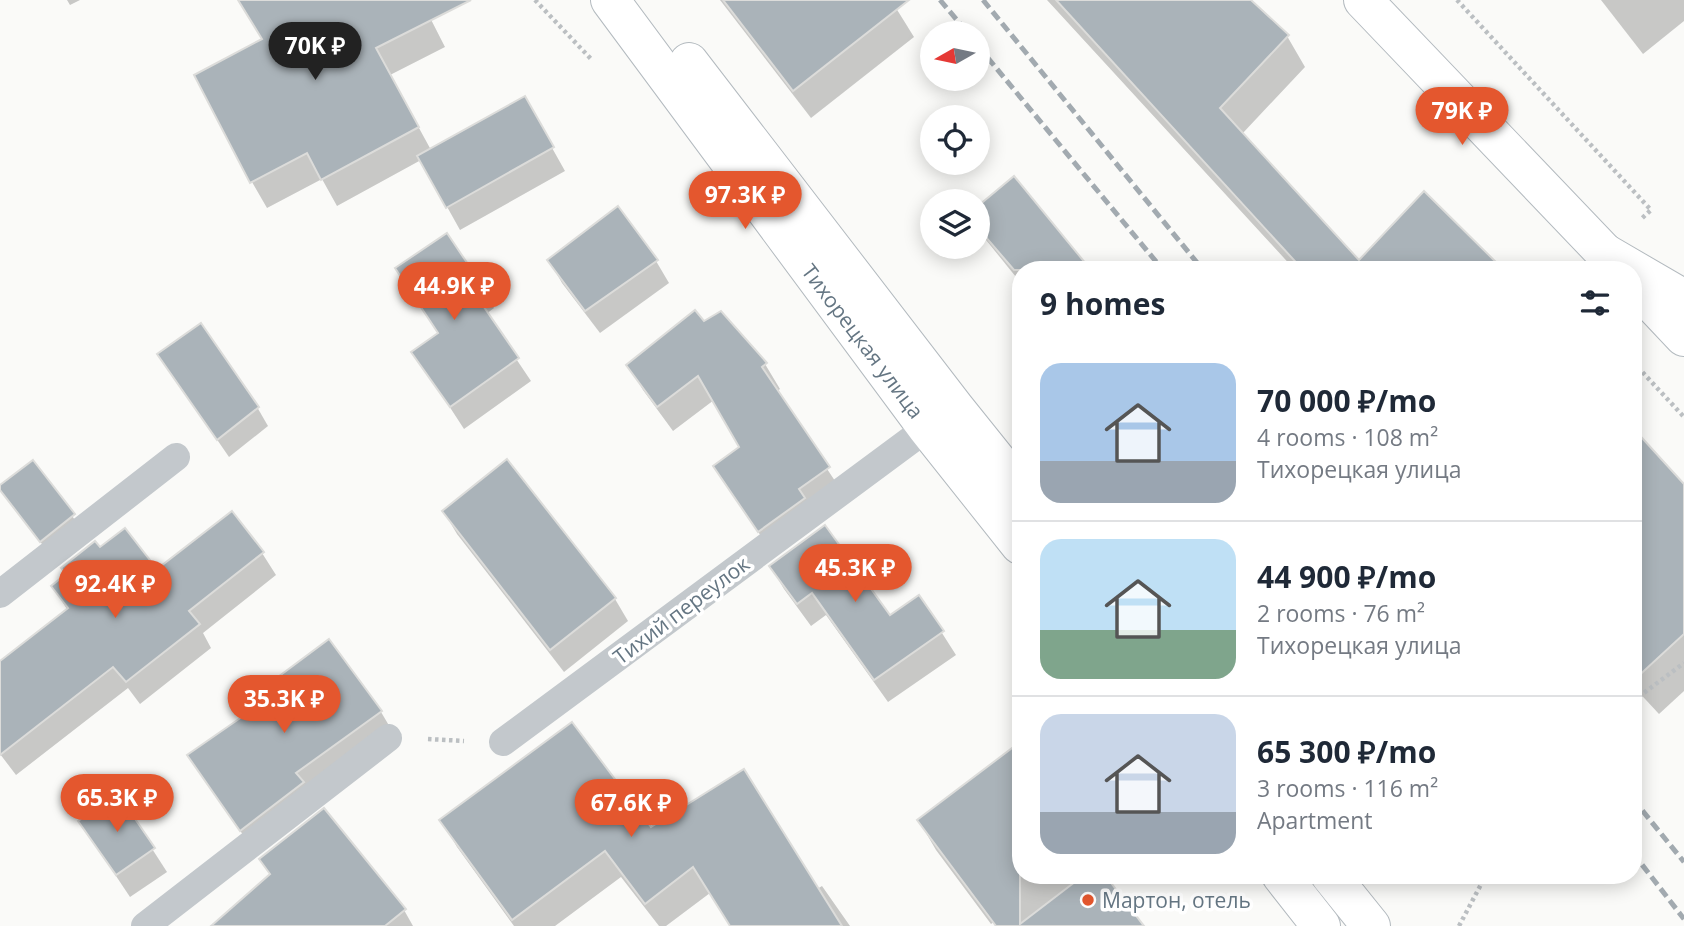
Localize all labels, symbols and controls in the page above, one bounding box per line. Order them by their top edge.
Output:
north arrow [920,21,990,91]
map controls [920,21,990,259]
pin: 70K ₽ [266,22,364,82]
text: 70K ₽ [285,29,345,61]
pin: 79K ₽ [1413,88,1511,147]
text: 79K ₽ [1432,94,1492,126]
button: locate [920,105,990,175]
pin: 97.3K ₽ [680,172,810,231]
text: 97.3K ₽ [705,178,785,210]
button: layers [920,189,990,259]
street label: Тихорецкая улица [796,258,930,424]
pin: 44.9K ₽ [389,262,519,322]
text: 44.9K ₽ [414,269,494,301]
text: 9 homes [1040,283,1165,324]
icon: filters [1576,284,1614,322]
text: 70 000 ₽/mo [1257,380,1436,421]
icon: home [1096,391,1180,475]
text: 4 rooms · 108 m² [1257,421,1438,453]
text: Тихорецкая улица [1257,453,1461,485]
pin: 45.3K ₽ [790,544,920,604]
street label: Тихий переулок [607,550,755,670]
text: 45.3K ₽ [815,551,895,583]
text: 44 900 ₽/mo [1257,556,1436,597]
pin: 92.4K ₽ [50,560,180,620]
text: 92.4K ₽ [75,567,155,599]
icon: home [1096,567,1180,651]
text: 2 rooms · 76 m² [1257,597,1425,629]
text: Тихорецкая улица [1257,629,1461,661]
pin: 35.3K ₽ [219,676,349,735]
text: 35.3K ₽ [244,682,324,714]
text: 65 300 ₽/mo [1257,731,1436,772]
icon: home [1096,742,1180,826]
text: 3 rooms · 116 m² [1257,772,1438,804]
pin: 65.3K ₽ [52,774,182,834]
pin: 67.6K ₽ [566,780,696,839]
text: 65.3K ₽ [77,781,157,813]
text: 67.6K ₽ [591,786,671,818]
text: Apartment [1257,804,1373,836]
place label: Мартон, отель [1102,886,1251,914]
marker: Мартон, отель [1080,892,1096,908]

